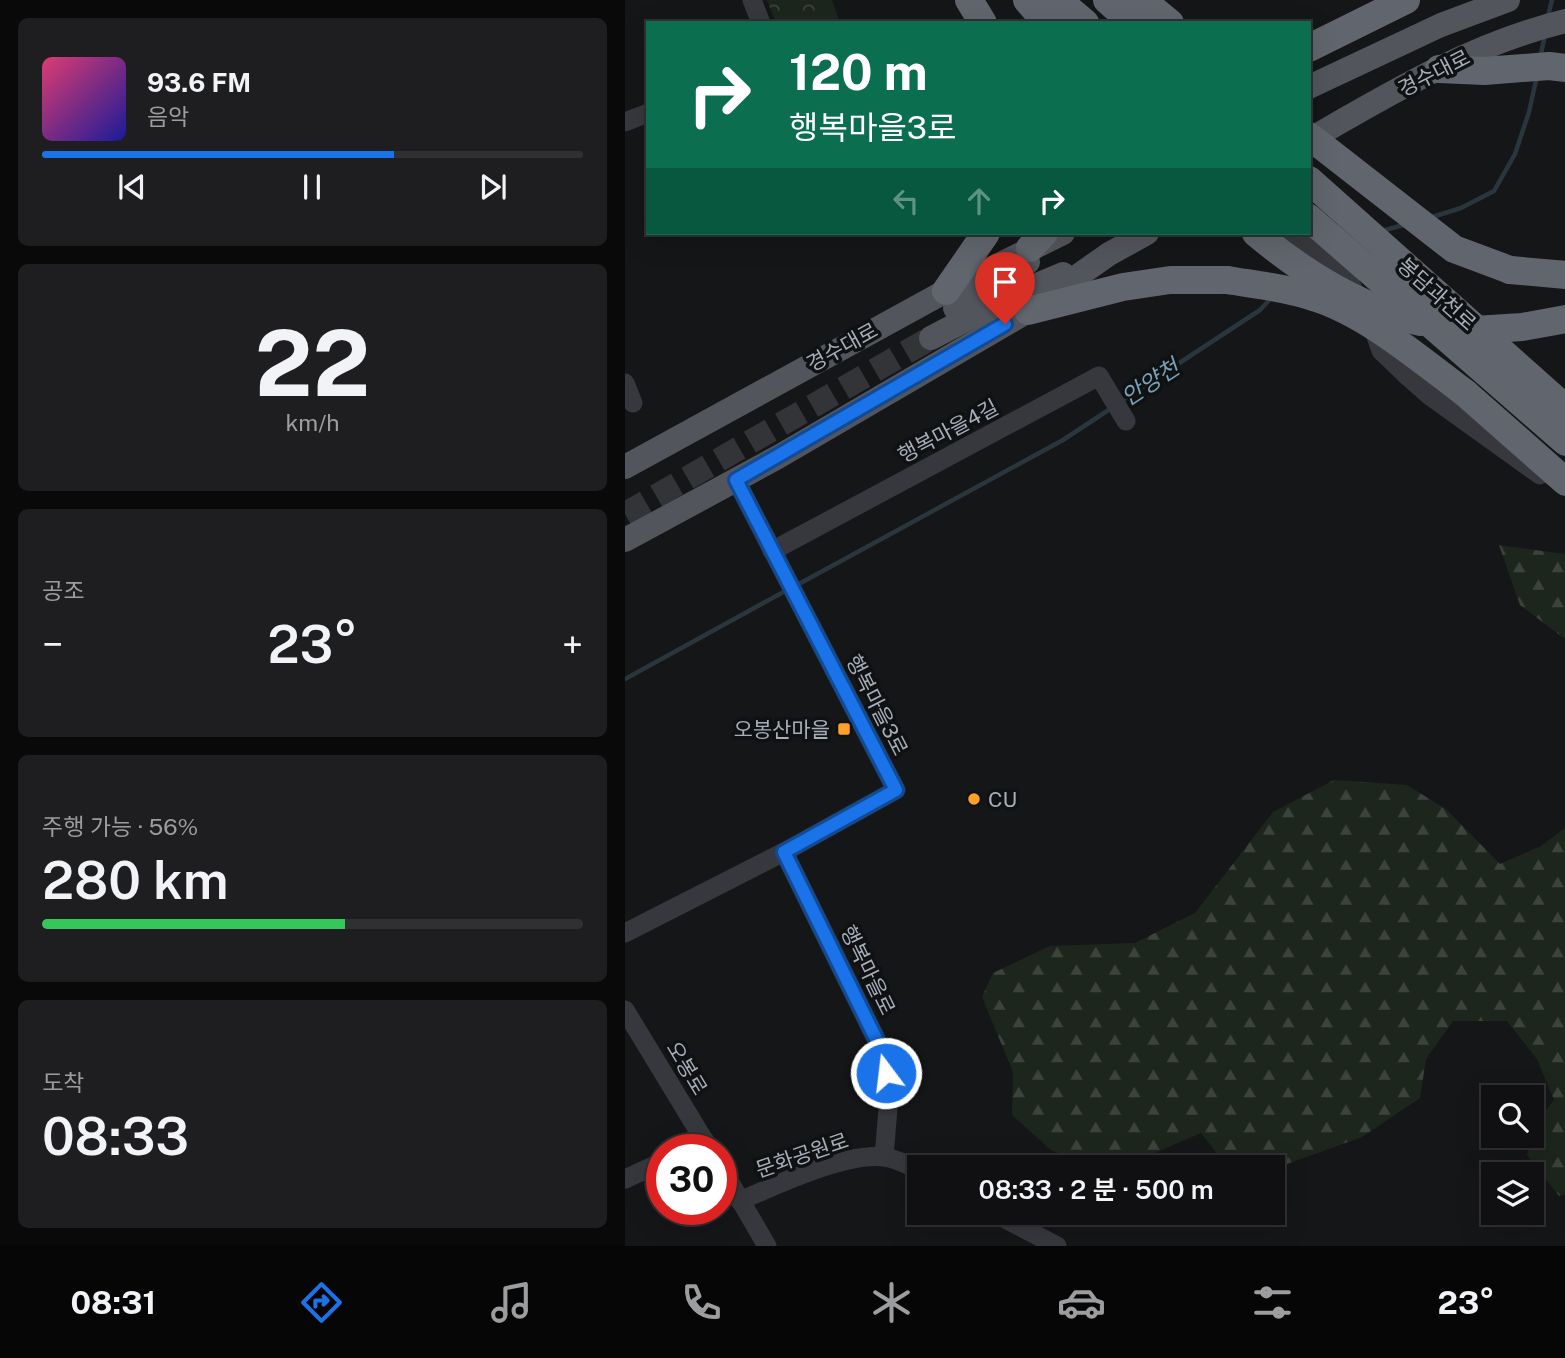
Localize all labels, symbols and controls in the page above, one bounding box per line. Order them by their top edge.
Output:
text: 120 m [789,43,928,101]
street label: 경수대로 [1394,44,1474,102]
icon: right [674,49,765,140]
text: 93.6 FM [147,67,251,98]
text: 음악 [147,103,189,130]
text: 행복마을3로 [789,109,956,146]
icon: previous [113,168,151,206]
icon: pause [293,168,331,206]
icon: next [474,168,512,206]
icon: left [887,182,925,220]
icon: ahead [960,182,998,220]
icon: right [1033,182,1071,220]
pin [975,252,1035,324]
street label: 봉담과천로 [1393,252,1481,336]
icon: arrive [986,263,1024,301]
text: 22 [255,310,370,416]
street label: 경수대로 [802,317,882,377]
water label: 안양천 [1116,352,1186,411]
street label: 행복마을4길 [894,394,1002,468]
text: km/h [285,409,340,436]
text: 공조 [42,577,84,604]
text: 23° [267,614,358,675]
text: − [42,622,63,667]
text: + [562,622,583,667]
street label: 행복마을3로 [841,650,913,760]
place label: 오봉산마을 [733,717,830,742]
marker: 오봉산마을 [836,721,852,737]
place label: CU [988,787,1017,812]
marker: CU [966,791,982,807]
text: 주행 가능 · 56% [42,813,198,840]
text: 280 km [42,850,229,911]
street label: 행복마을로 [836,921,900,1019]
position arrow [849,1036,923,1110]
street label: 오봉로 [661,1037,713,1099]
text: 도착 [42,1069,84,1096]
map controls [1481,1085,1544,1225]
button: search [1481,1085,1544,1148]
text: 08:33 [42,1106,189,1167]
street label: 문화공원로 [752,1127,852,1183]
speed limit sign: 30 [646,1134,737,1225]
button: layers [1481,1162,1544,1225]
text: 08:33 · 2 분 · 500 m [978,1174,1214,1205]
icon: directions [297,1278,346,1327]
icon: music [487,1278,536,1327]
icon: phone [677,1278,726,1327]
icon: climate [867,1278,916,1327]
icon: car [1057,1278,1106,1327]
icon: filters [1248,1278,1297,1327]
text: 08:31 [71,1284,156,1321]
text: 23° [1438,1284,1494,1321]

